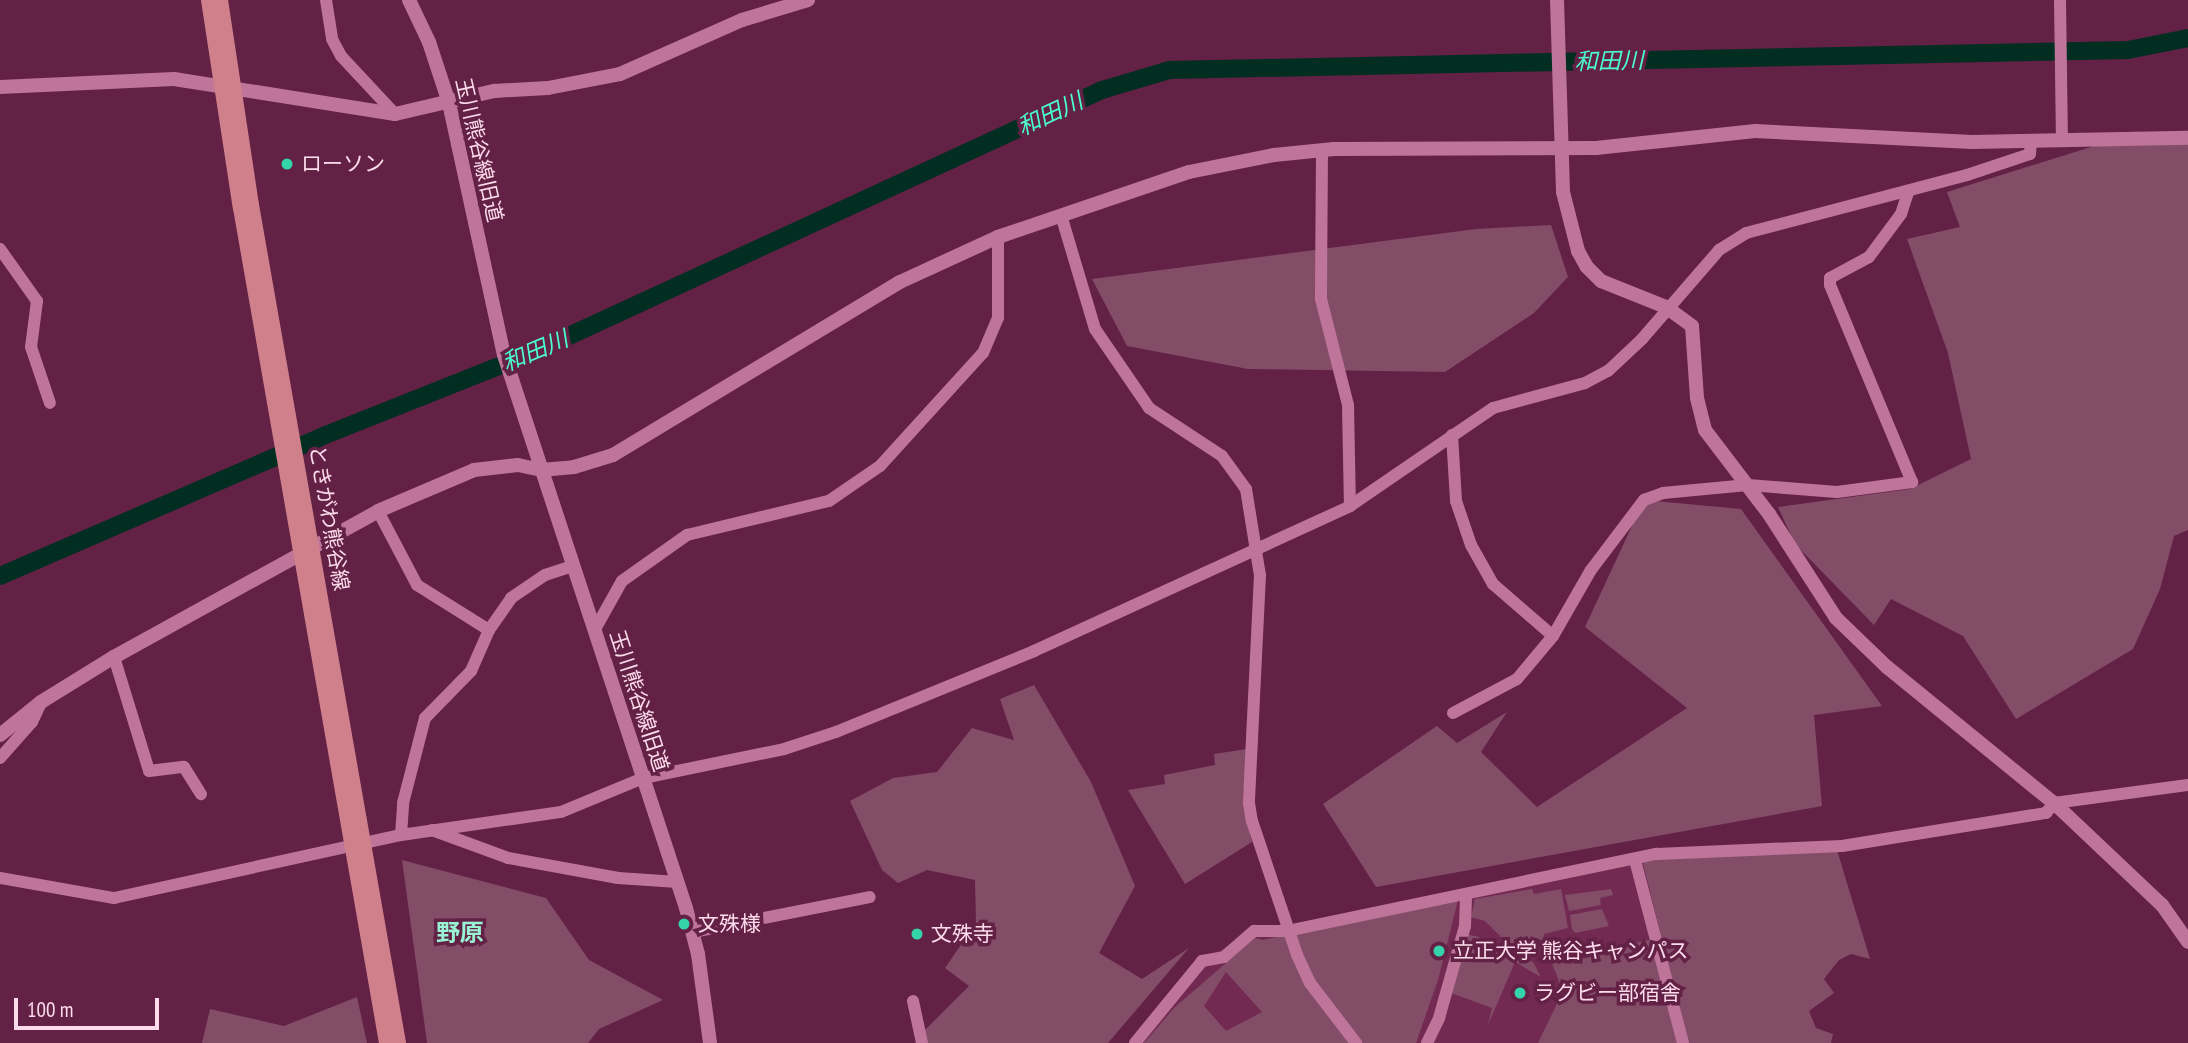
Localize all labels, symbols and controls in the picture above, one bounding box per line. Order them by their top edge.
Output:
water label: 和田川 [1574,47,1644,75]
street label: 玉川熊谷線旧道 [450,76,508,224]
water label: 和田川 [1013,87,1087,141]
place label: ローソン [301,151,385,177]
marker: ローソン [279,156,295,172]
water label: 和田川 [498,325,572,377]
street label: ときがわ熊谷線 [304,443,354,593]
street label: 玉川熊谷線旧道 [604,627,674,775]
place label: 文殊様 [698,911,761,937]
marker: 文殊様 [676,916,692,932]
district label: 野原 [436,919,484,947]
place label: 文殊寺 [931,921,994,947]
marker: 文殊寺 [909,926,925,942]
place label: 立正大学 熊谷キャンパス [1453,938,1688,964]
marker: 立正大学 熊谷キャンパス [1431,943,1447,959]
place label: ラグビー部宿舎 [1534,980,1681,1006]
scale bar [18,984,163,1028]
marker: ラグビー部宿舎 [1512,985,1528,1001]
text: 100 m [27,996,73,1023]

